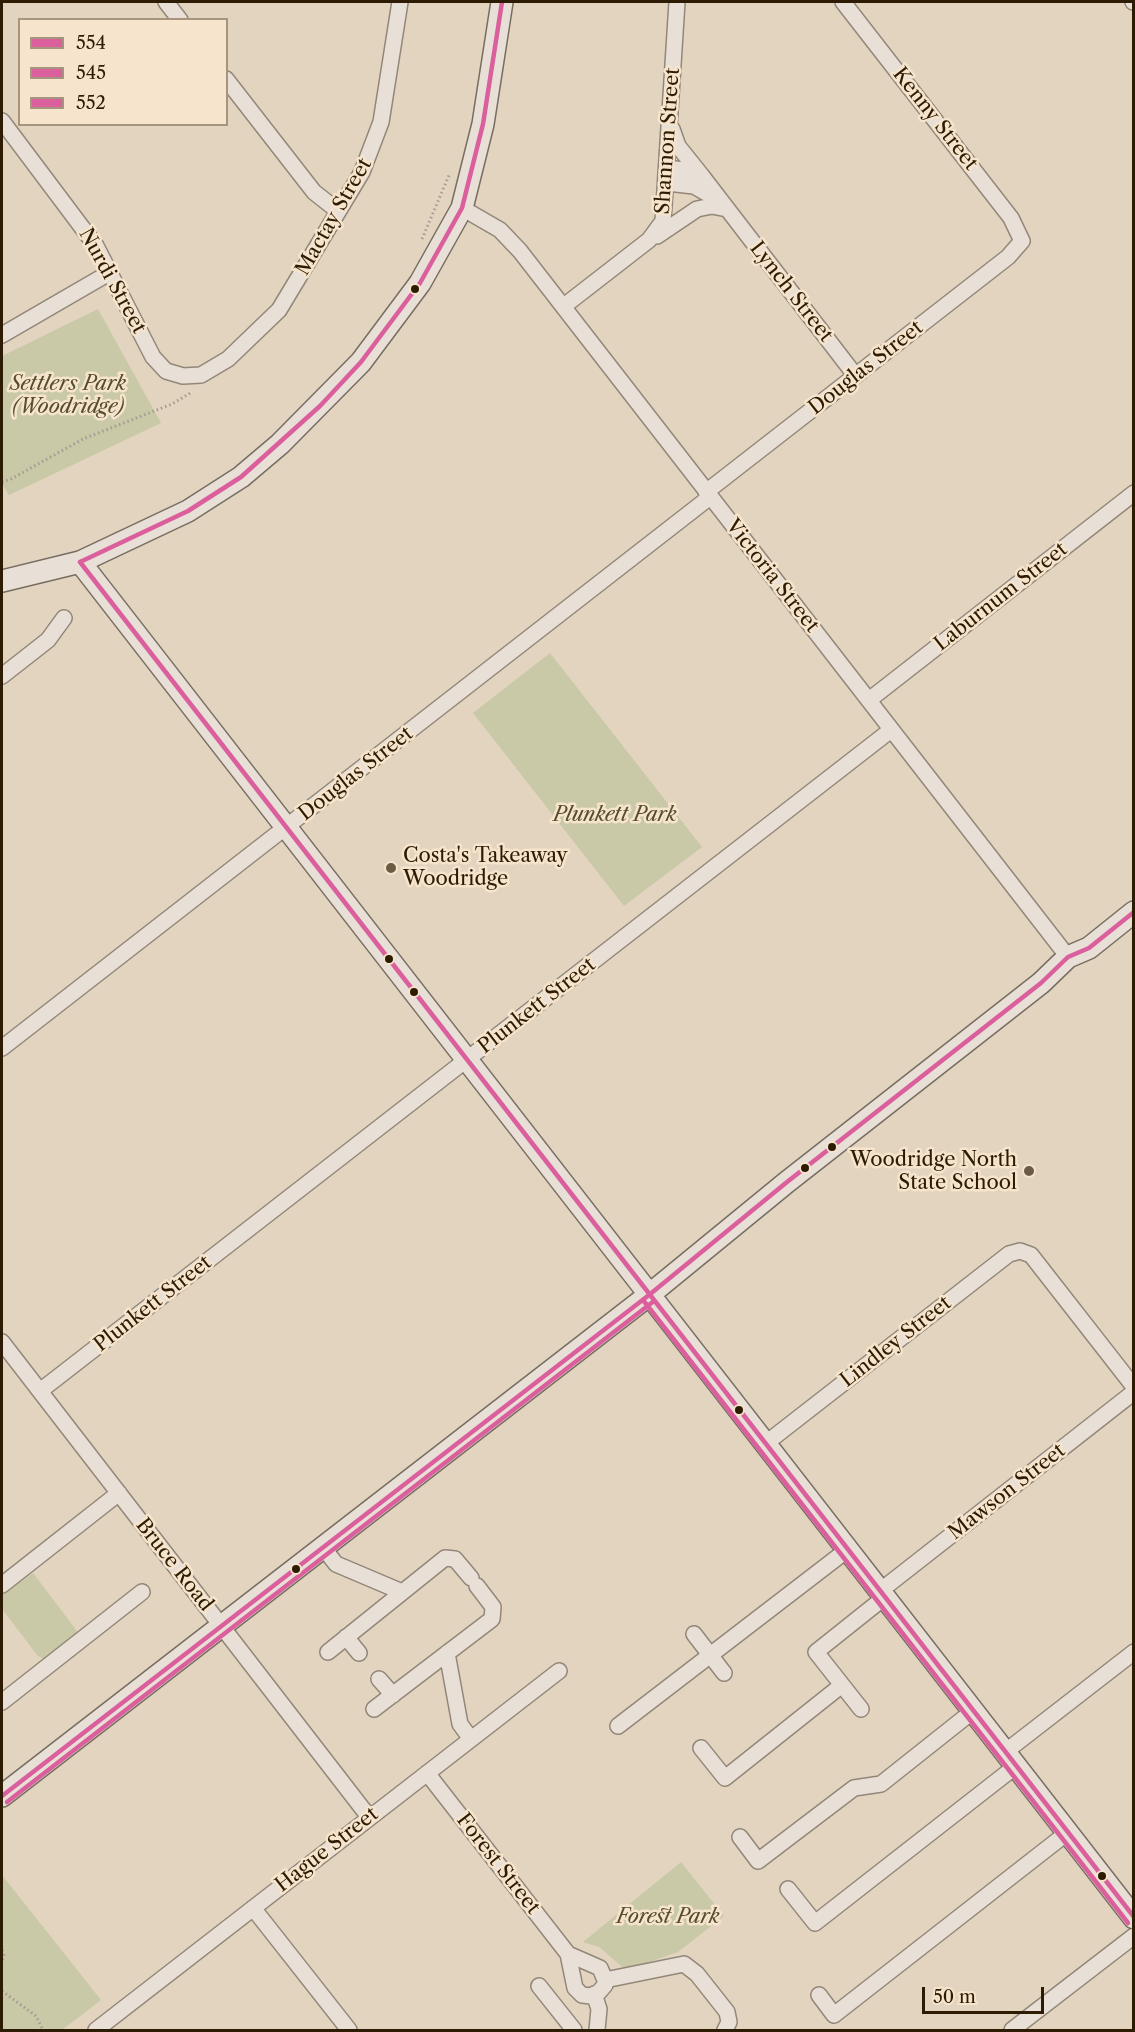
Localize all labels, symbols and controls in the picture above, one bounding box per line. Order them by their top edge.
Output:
legend [18,18,228,126]
text: 554 [76,32,106,54]
text: 545 [76,62,106,84]
street label: Kenny Street [887,63,983,175]
street label: Shannon Street [651,67,685,215]
text: 552 [76,92,106,114]
street label: Mactay Street [291,154,377,280]
street label: Nurdi Street [73,224,151,338]
street label: Lynch Street [744,237,838,347]
unlabelled marker [409,283,421,295]
street label: Douglas Street [804,316,928,420]
park label: Settlers Park (Woodridge) [10,372,126,419]
street label: Victoria Street [720,514,824,638]
street label: Laburnum Street [930,538,1072,656]
street label: Douglas Street [294,722,418,826]
park label: Plunkett Park [553,803,677,827]
place label: Costa's Takeaway Woodridge [403,844,568,891]
marker: Costa's Takeaway Woodridge [384,861,398,875]
unlabelled marker [383,953,395,965]
street label: Plunkett Street [474,953,600,1059]
unlabelled marker [408,986,420,998]
unlabelled marker [826,1141,838,1153]
place label: Woodridge North State School [850,1148,1017,1195]
unlabelled marker [799,1162,811,1174]
marker: Woodridge North State School [1022,1164,1036,1178]
street label: Plunkett Street [90,1251,216,1357]
street label: Lindley Street [836,1291,956,1393]
unlabelled marker [733,1404,745,1416]
street label: Mawson Street [944,1439,1070,1545]
street label: Bruce Road [130,1514,218,1616]
unlabelled marker [290,1563,302,1575]
street label: Hague Street [271,1802,383,1898]
street label: Forest Street [451,1809,545,1919]
unlabelled marker [1096,1870,1108,1882]
park label: Forest Park [616,1905,720,1929]
scale bar [925,1975,1046,2013]
text: 50 m [933,1986,976,2008]

